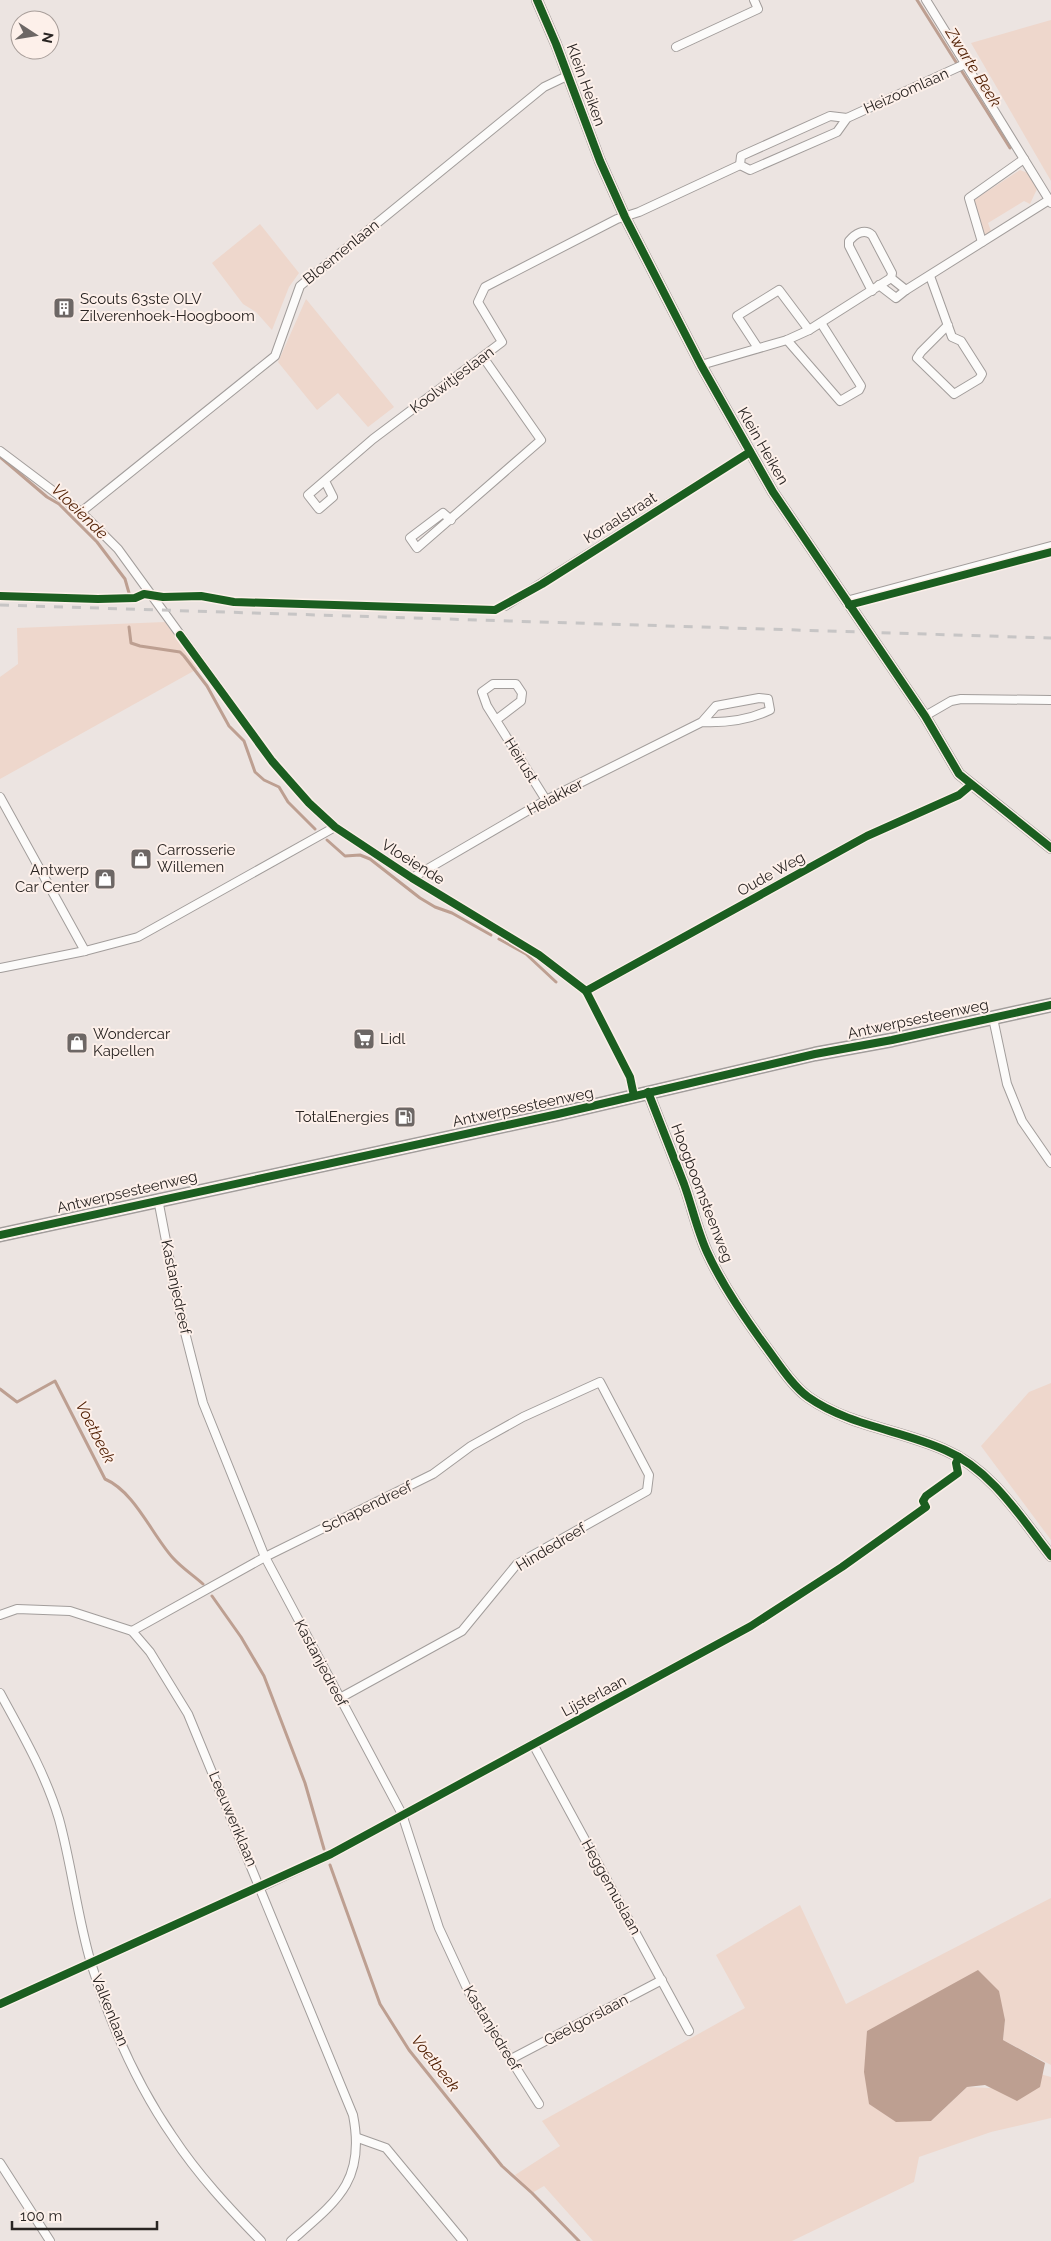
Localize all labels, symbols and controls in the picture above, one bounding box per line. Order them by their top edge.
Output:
north arrow [10,10,60,60]
water label: Zwarte Beek [941,23,1006,111]
text: N [39,31,57,45]
street label: Klein Heiken [563,41,609,129]
street label: Heizoomlaan [861,64,951,118]
street label: Bloemenlaan [299,216,383,288]
place label: Scouts 63ste OLV Zilverenhoek-Hoogboom [80,290,255,325]
building icon: Scouts 63ste OLV Zilverenhoek-Hoogboom [52,296,76,320]
street label: Koolwitjeslaan [407,343,497,417]
street label: Klein Heiken [734,404,792,488]
water label: Vloeiende [47,480,112,543]
street label: Koraalstraat [580,488,660,548]
street label: Heirust [500,734,542,786]
street label: Heiakker [524,774,587,819]
street label: Vloeiende [378,836,448,889]
place label: Carrosserie Willemen [157,841,236,876]
shop icon: Carrosserie Willemen [129,847,153,871]
street label: Oude Weg [734,848,808,900]
place label: Antwerp Car Center [15,861,90,896]
shop icon: Antwerp Car Center [93,867,117,891]
street label: Antwerpsesteenweg [846,995,990,1043]
place label: Wondercar Kapellen [93,1025,171,1060]
supermarket icon: Lidl [352,1027,376,1051]
place label: Lidl [380,1030,406,1048]
shop icon: Wondercar Kapellen [65,1031,89,1055]
street label: Antwerpsesteenweg [451,1083,595,1131]
fuel station icon: TotalEnergies [393,1105,417,1129]
place label: TotalEnergies [295,1108,389,1126]
street label: Hoogboomsteenweg [667,1121,737,1265]
street label: Antwerpsesteenweg [55,1167,199,1217]
street label: Kastanjedreef [157,1238,195,1337]
water label: Voetbeek [72,1398,120,1467]
street label: Schapendreef [319,1477,416,1537]
street label: Hindedreef [513,1519,590,1575]
street label: Kastanjedreef [291,1616,352,1711]
street label: Lijsterlaan [559,1671,629,1721]
street label: Leeuweriklaan [205,1769,261,1869]
street label: Heggemuslaan [577,1836,645,1938]
street label: Valkenlaan [87,1971,133,2049]
street label: Kastanjedreef [460,1982,525,2075]
street label: Geelgorslaan [541,1990,631,2050]
water label: Voetbeek [407,2031,464,2096]
scale bar [12,2198,158,2230]
text: 100 m [20,2207,62,2225]

